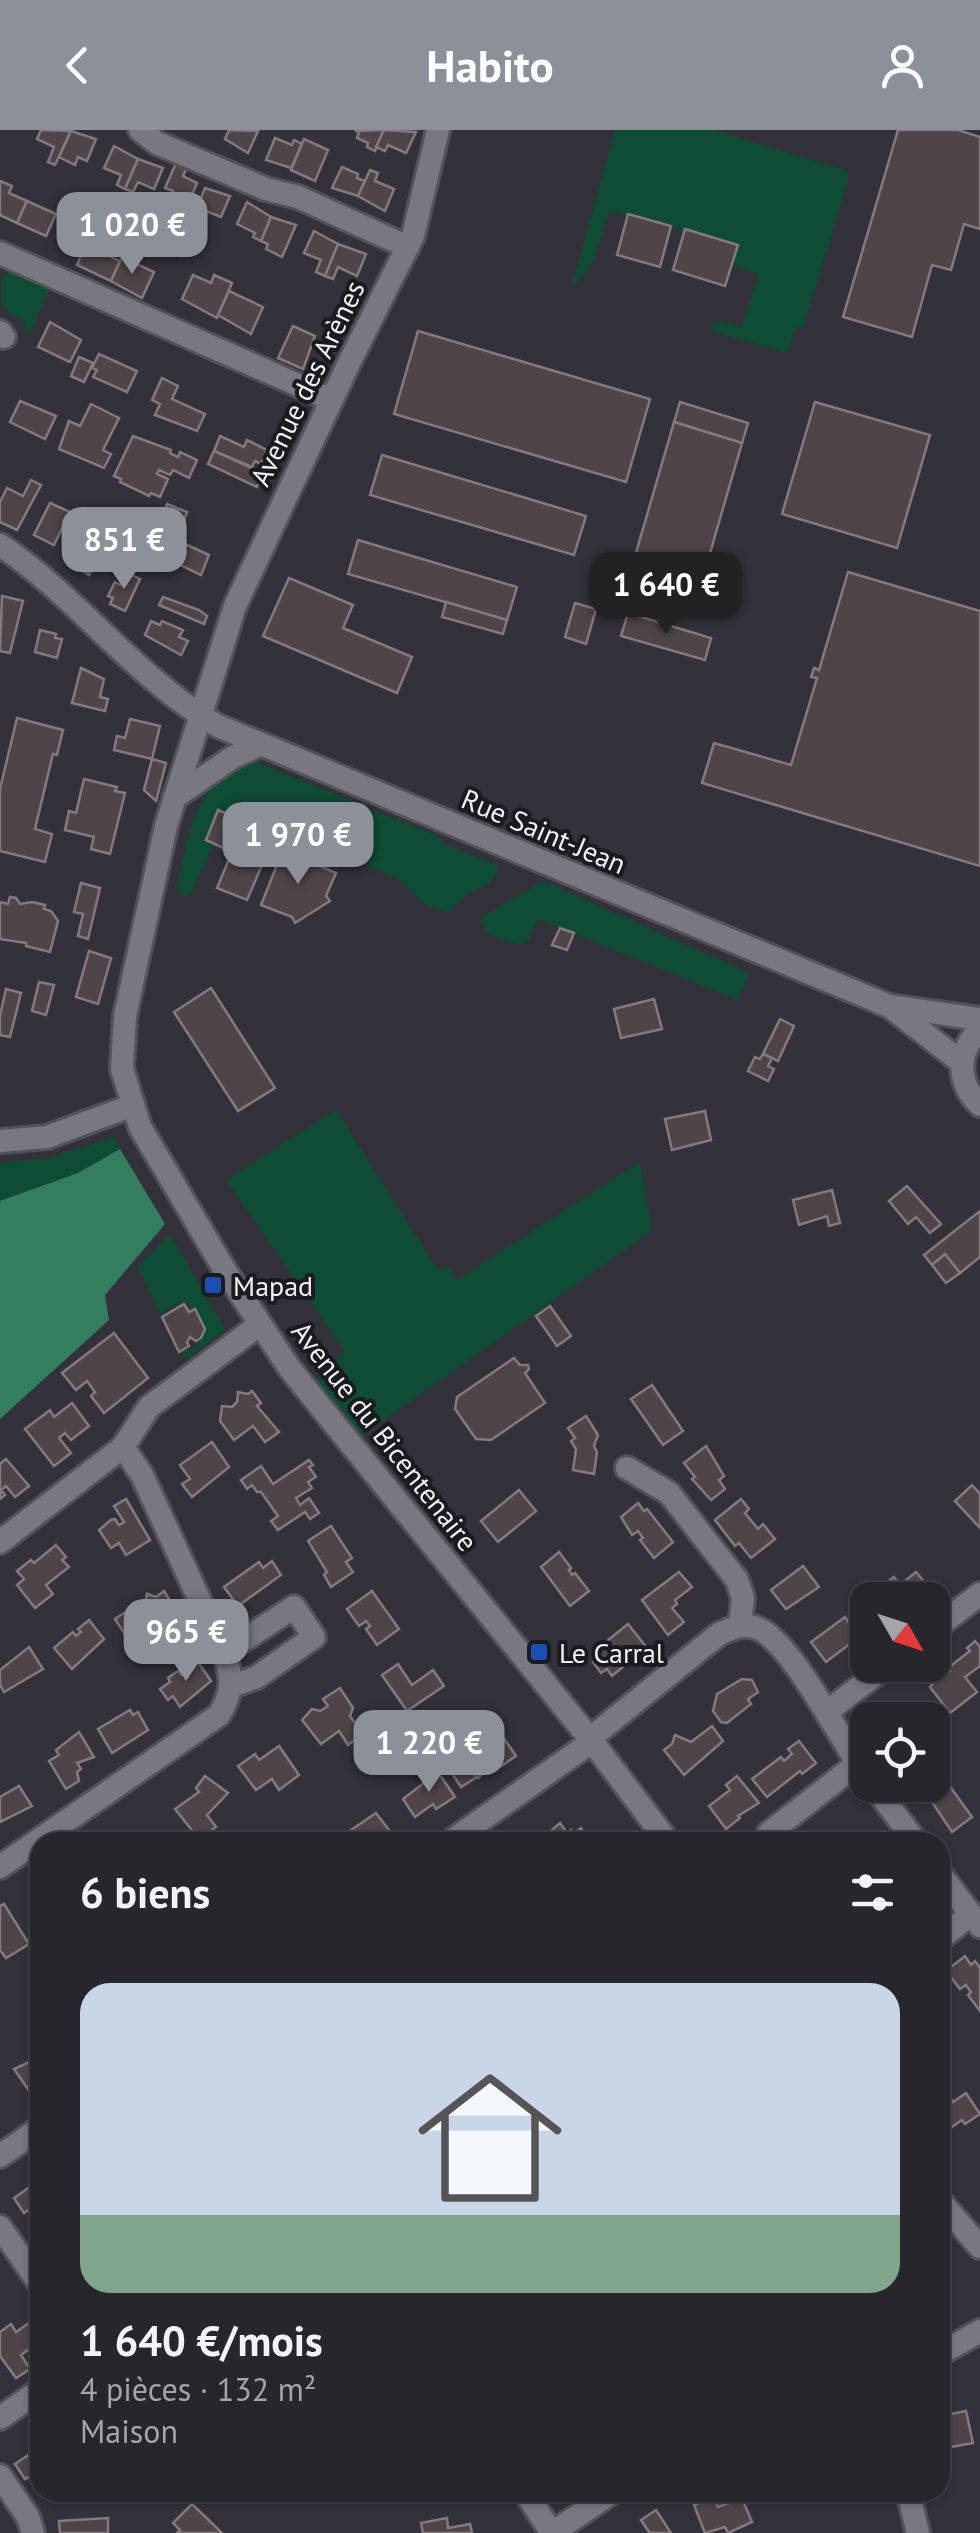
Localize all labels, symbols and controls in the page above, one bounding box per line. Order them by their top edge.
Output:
text: Habito [426,36,554,94]
icon: back [50,38,105,93]
icon: person [875,38,930,93]
pin: 1 020 € [40,192,224,277]
text: 1 020 € [79,203,185,245]
street label: Avenue des Arènes [241,274,373,492]
pin: 851 € [54,507,194,592]
text: 851 € [84,518,164,560]
pin: 1 640 € [574,552,758,637]
text: 1 640 € [613,563,719,605]
street label: Rue Saint-Jean [456,780,632,882]
pin: 1 970 € [206,802,390,887]
text: 1 970 € [245,813,351,855]
place label: Mapad [233,1267,313,1304]
marker: Mapad [202,1274,224,1296]
street label: Avenue du Bicentenaire [284,1314,486,1558]
north arrow [850,1582,950,1682]
map controls [850,1582,950,1802]
pin: 965 € [116,1599,256,1684]
text: 965 € [146,1610,226,1652]
place label: Le Carral [559,1634,664,1671]
marker: Le Carral [528,1641,550,1663]
button: locate [850,1702,950,1802]
pin: 1 220 € [337,1710,521,1795]
text: 1 220 € [376,1721,482,1763]
text: 6 biens [80,1865,210,1920]
icon: filters [845,1865,900,1920]
icon: home [400,2048,580,2228]
text: 1 640 €/mois [80,2313,323,2368]
text: 4 pièces · 132 m² [80,2368,316,2410]
text: Maison [80,2410,178,2452]

